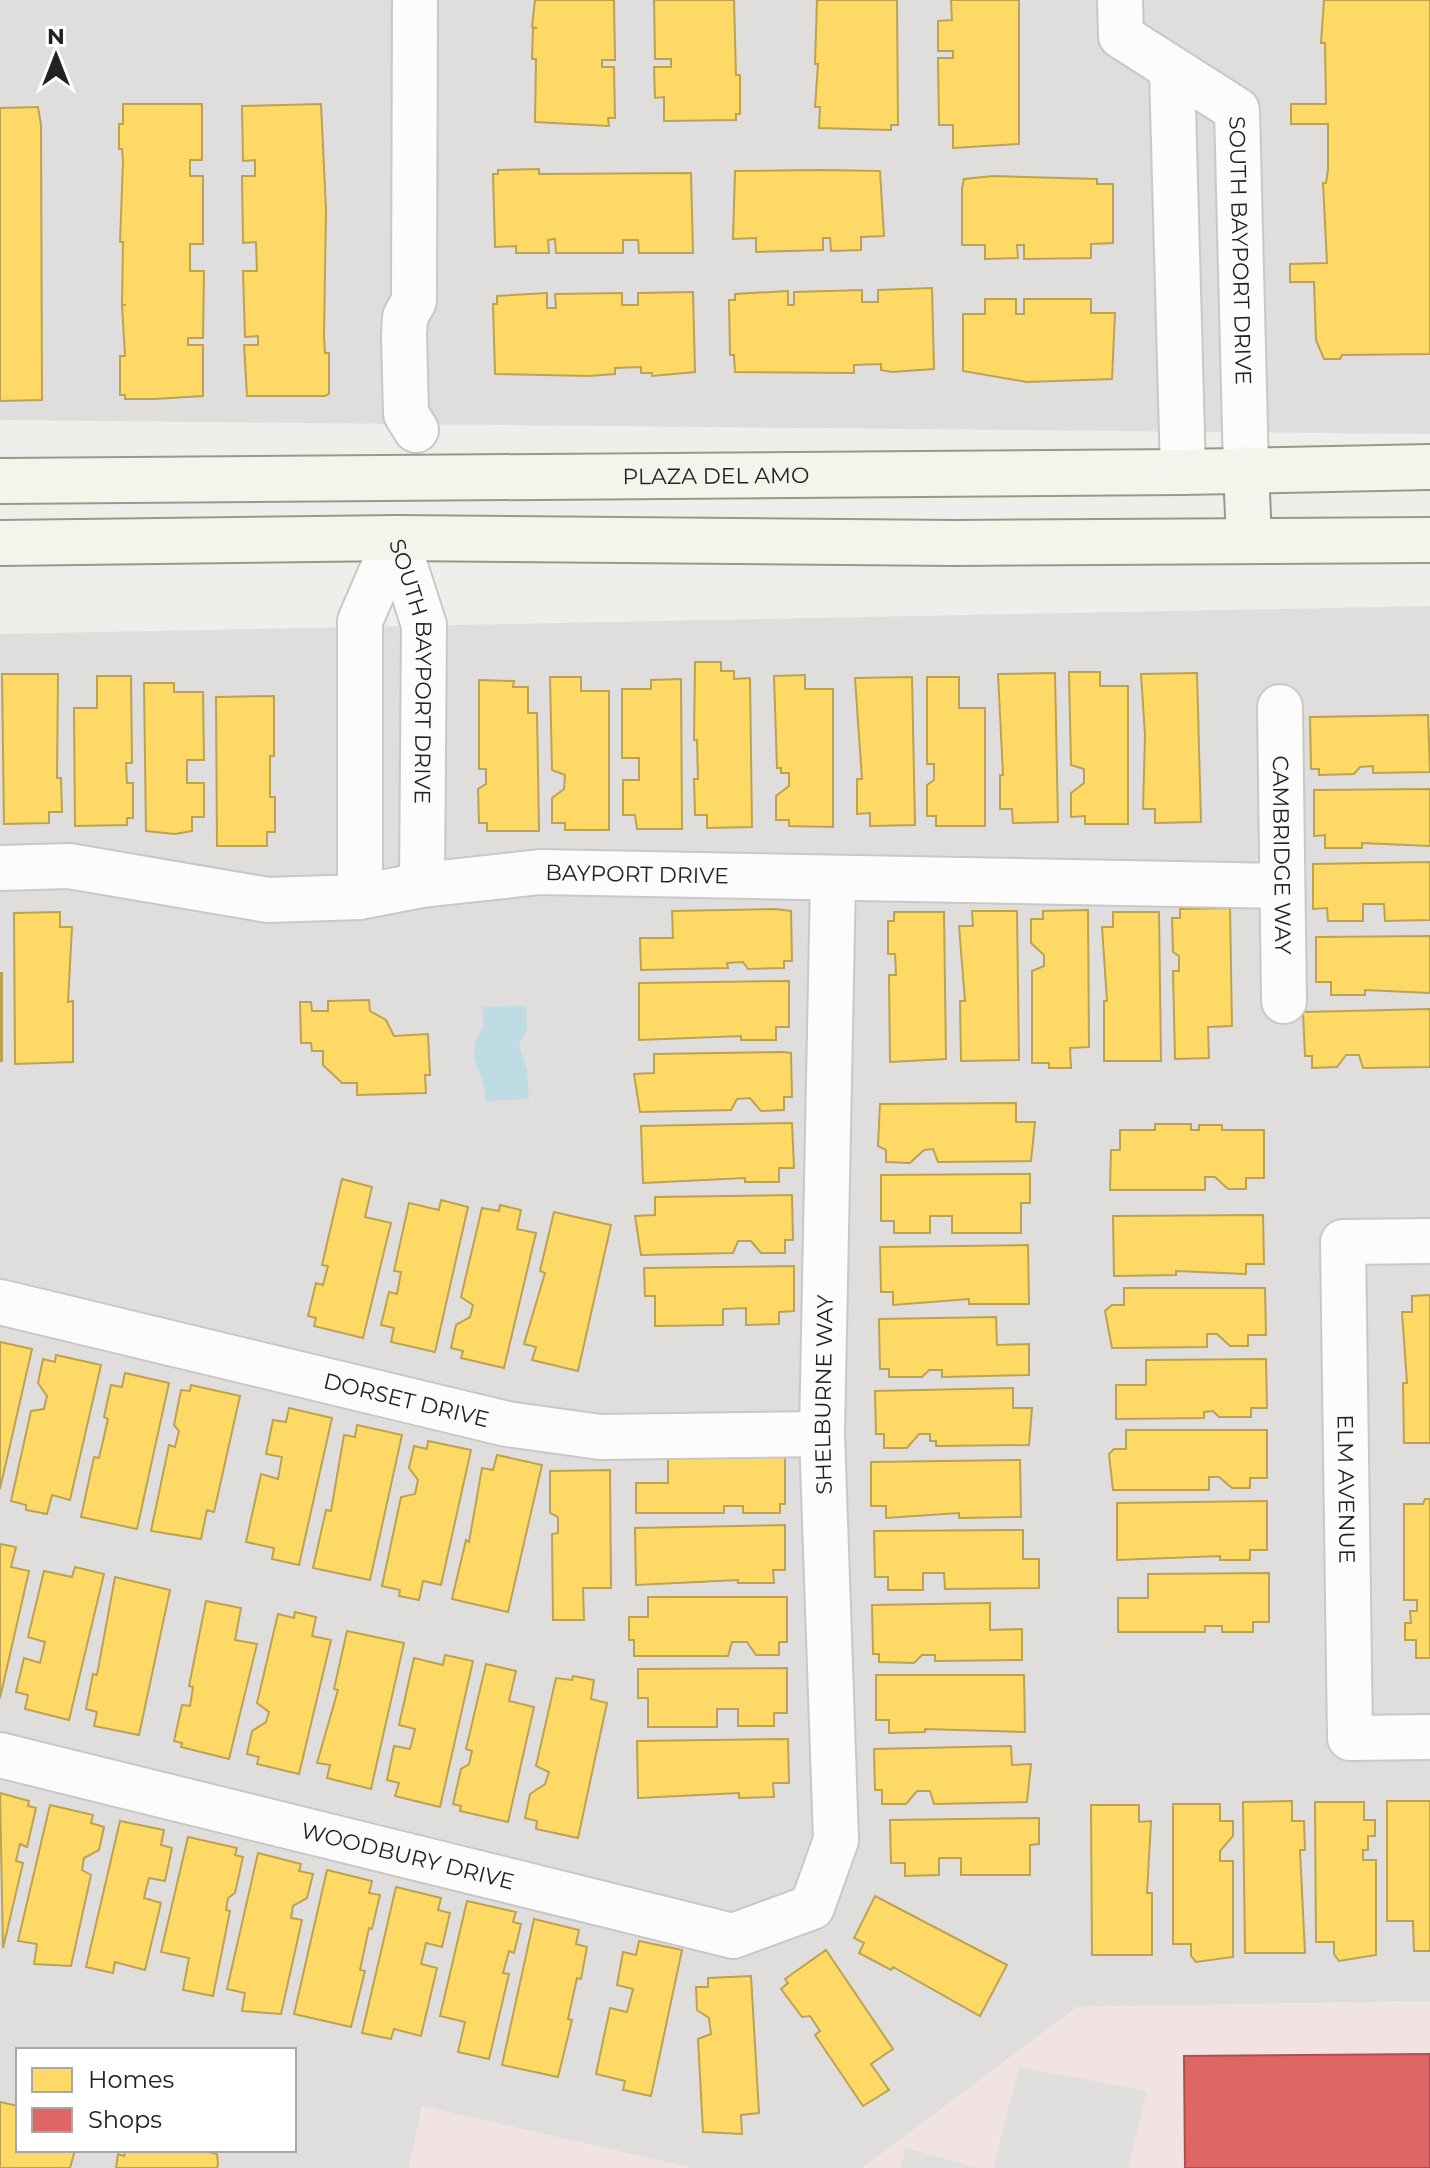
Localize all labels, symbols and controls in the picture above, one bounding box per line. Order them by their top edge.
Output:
north arrow [16,16,96,96]
text: N [47,23,65,50]
street label: SOUTH BAYPORT DRIVE [1224,116,1257,385]
street label: PLAZA DEL AMO [622,461,810,490]
street label: SOUTH BAYPORT DRIVE [384,535,438,804]
street label: CAMBRIDGE WAY [1267,755,1297,955]
street label: BAYPORT DRIVE [545,859,729,889]
street label: SHELBURNE WAY [808,1294,838,1495]
street label: DORSET DRIVE [321,1367,492,1433]
street label: ELM AVENUE [1332,1414,1361,1564]
street label: WOODBURY DRIVE [298,1816,517,1895]
legend [16,2048,296,2152]
text: Homes [88,2065,174,2094]
text: Shops [88,2105,162,2134]

